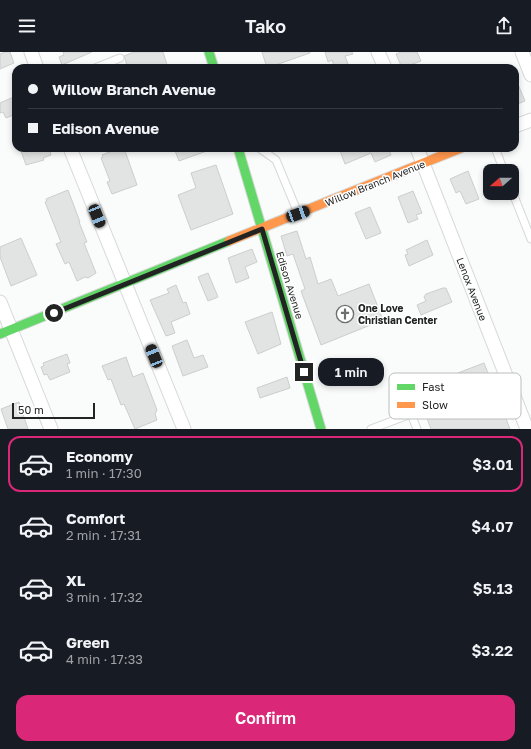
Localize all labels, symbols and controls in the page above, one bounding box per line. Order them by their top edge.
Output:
icon: menu [16,15,38,37]
text: Tako [245,15,286,37]
icon: share [493,15,515,37]
text: Willow Branch Avenue [52,80,216,98]
text: Edison Avenue [52,119,159,137]
street label: Willow Branch Avenue [323,157,427,209]
north arrow [483,164,519,200]
map controls [483,164,519,200]
car [87,203,107,229]
car [285,204,311,224]
street label: Edison Avenue [274,250,306,320]
street label: Lenox Avenue [454,256,490,322]
place label: One Love Christian Center [358,302,437,326]
route start [45,304,63,322]
church icon: One Love Christian Center [335,304,355,324]
car [144,343,164,369]
callout: 1 min [318,358,384,386]
route end [295,363,313,381]
text: 1 min [335,364,367,380]
legend [389,373,521,419]
text: Fast [422,380,445,393]
text: Slow [422,398,448,411]
scale bar [12,401,95,420]
text: 50 m [18,403,44,416]
icon: car [18,446,54,482]
text: Economy [66,447,133,465]
text: $3.01 [472,455,513,473]
text: 1 min · 17:30 [66,465,142,481]
icon: car [18,508,54,544]
text: Comfort [66,509,125,527]
text: $4.07 [471,517,513,535]
text: 2 min · 17:31 [66,527,141,543]
icon: car [18,570,54,606]
text: XL [66,571,85,589]
text: $5.13 [473,579,513,597]
text: 3 min · 17:32 [66,589,142,605]
icon: car [18,632,54,668]
text: Green [66,633,109,651]
text: $3.22 [471,641,513,659]
text: 4 min · 17:33 [66,651,143,667]
button: Confirm [16,695,515,741]

